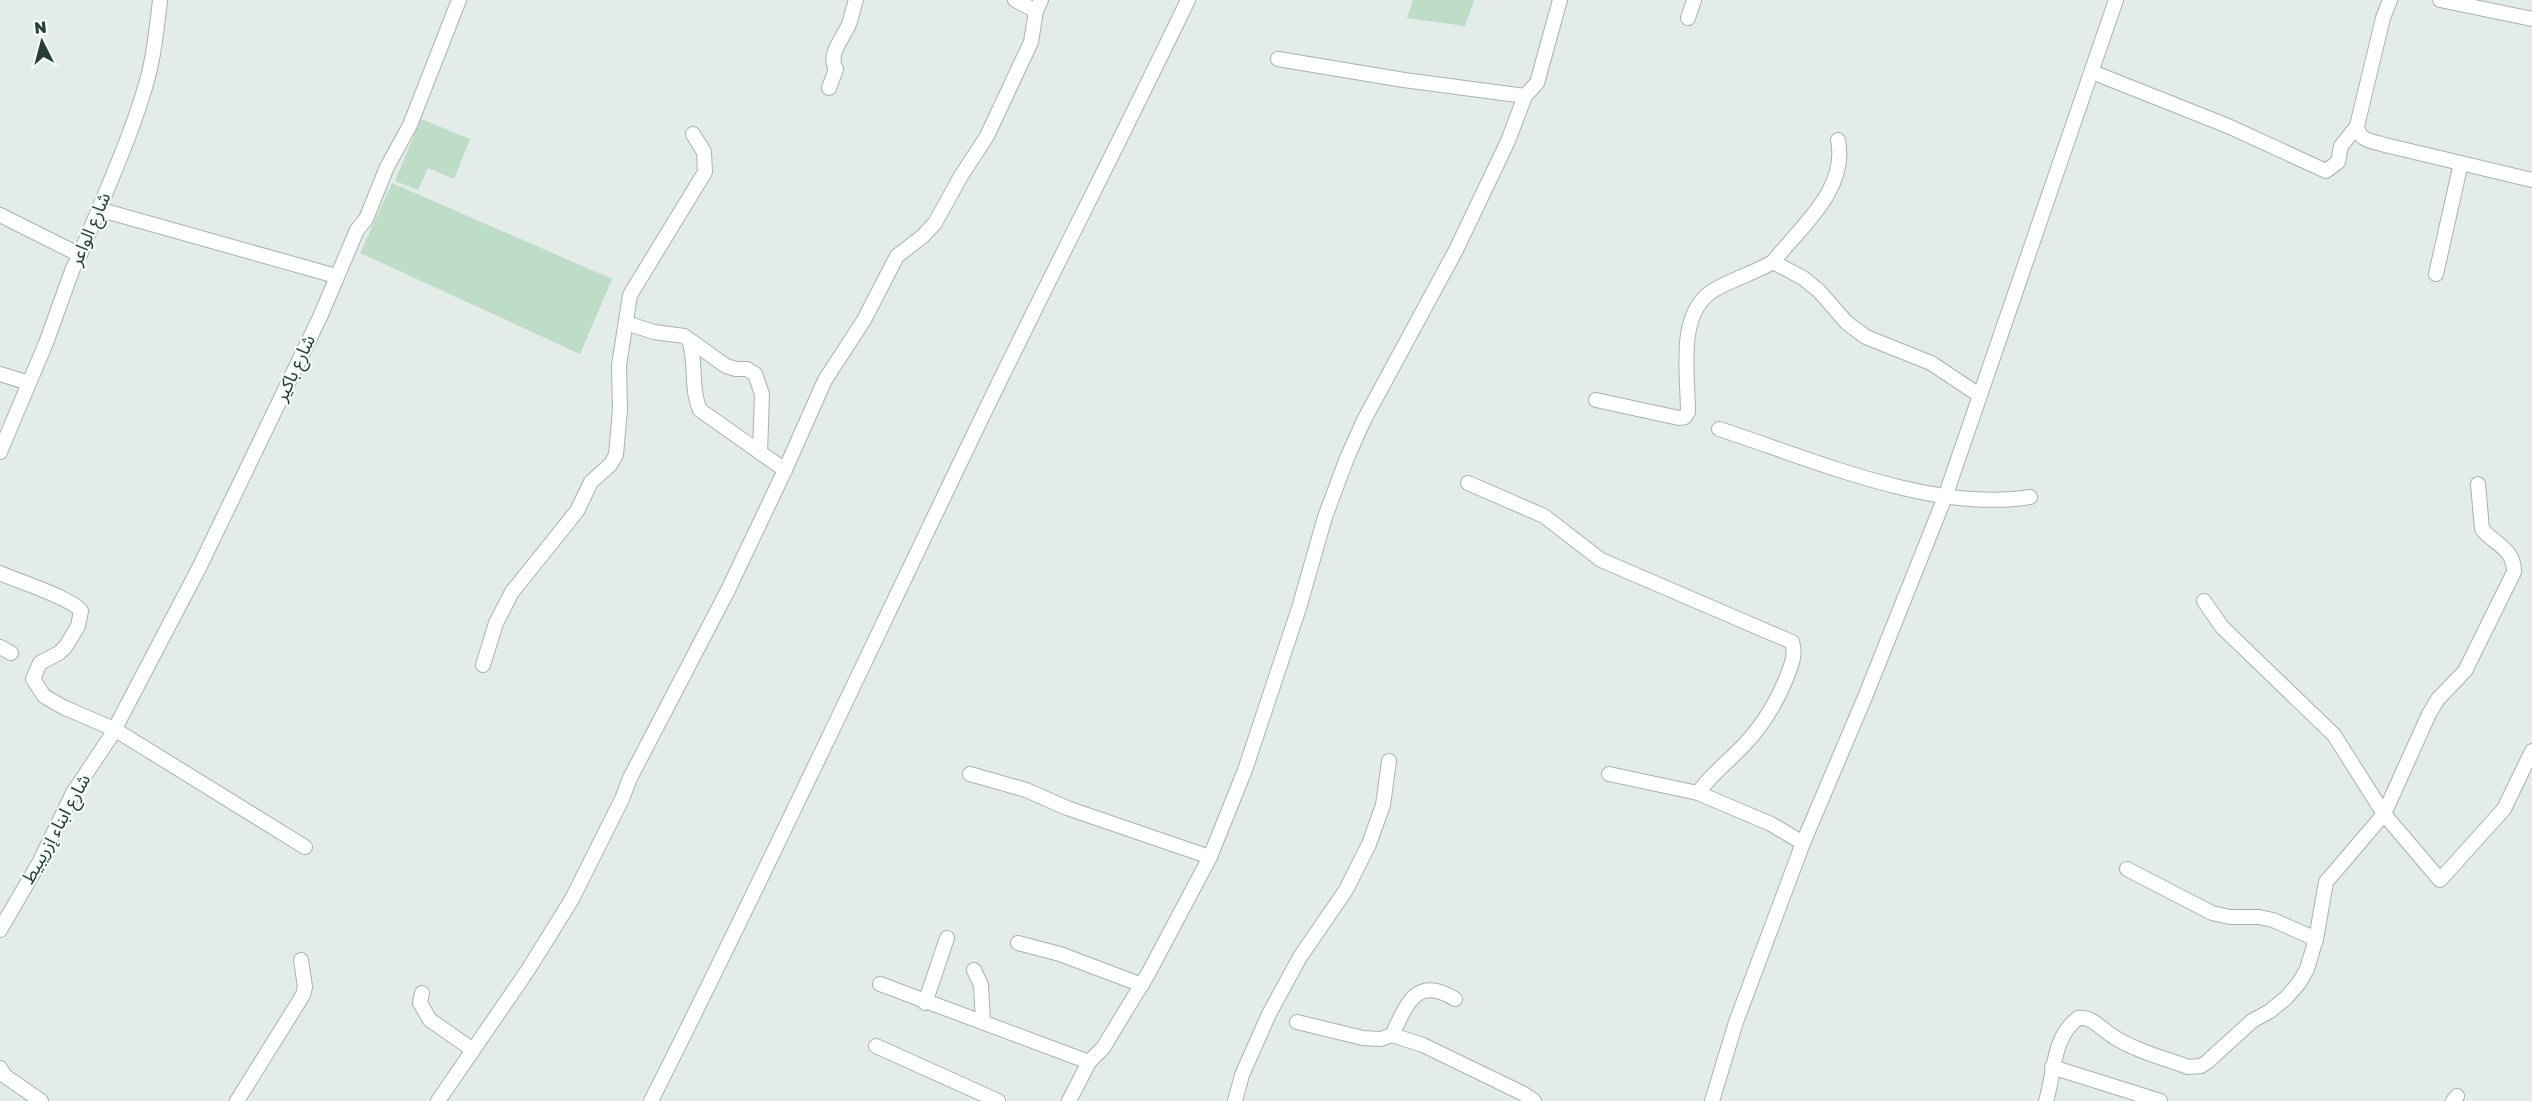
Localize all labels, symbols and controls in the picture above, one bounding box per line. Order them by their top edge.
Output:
north arrow [12,12,72,72]
text: N [33,17,48,38]
street label: شارع الواعر [63,189,118,271]
street label: شارع باكير [269,331,323,407]
street label: شارع ابناء إزريبيط [16,770,98,889]

